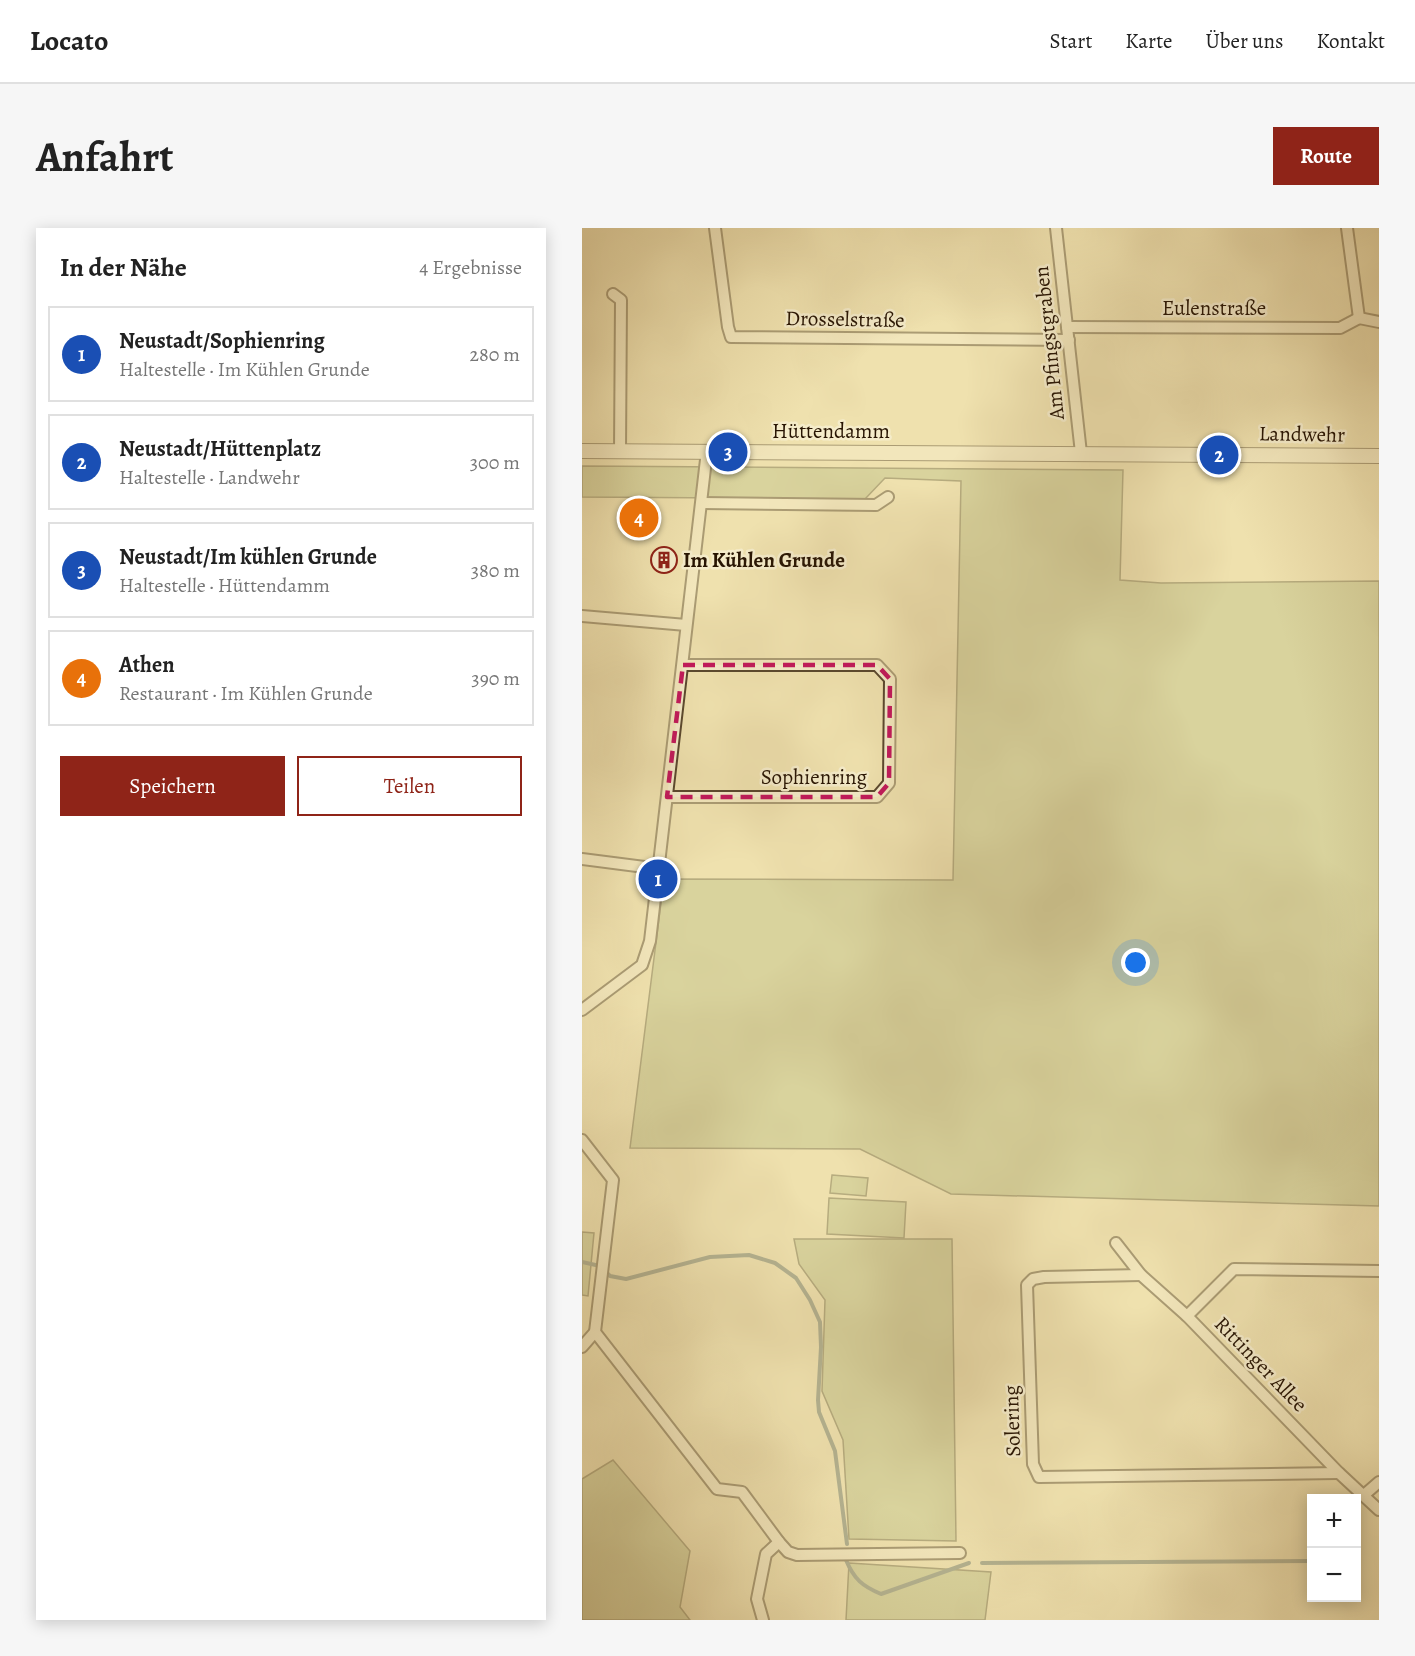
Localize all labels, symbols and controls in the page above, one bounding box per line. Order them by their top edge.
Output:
text: Locato [30,22,108,60]
text: Start [1050,27,1092,55]
text: Karte [1125,27,1173,55]
text: Über uns [1206,27,1283,55]
text: Kontakt [1316,27,1385,55]
button: Route [1273,127,1379,185]
text: Anfahrt [36,128,173,185]
text: In der Nähe [60,250,187,285]
text: 4 Ergebnisse [419,254,522,281]
street label: Am Pfingstgraben [1027,265,1071,422]
street label: Eulenstraße [1162,294,1266,322]
street label: Drosselstraße [785,304,905,334]
text: Neustadt/Sophienring [119,326,325,356]
text: 1 [78,341,85,368]
text: 280 m [470,341,520,368]
text: Haltestelle · Im Kühlen Grunde [119,356,370,383]
street label: Hüttendamm [772,417,890,445]
street label: Landwehr [1259,419,1345,449]
pin: 3 [708,430,748,474]
pin: 2 [1200,432,1238,478]
text: Neustadt/Hüttenplatz [119,434,321,464]
text: 2 [77,449,86,476]
text: 300 m [470,449,520,476]
text: Haltestelle · Landwehr [119,464,300,491]
pin: 4 [620,496,658,540]
text: Neustadt/Im kühlen Grunde [119,542,377,572]
building icon: Im Kühlen Grunde [649,545,679,575]
place label: Im Kühlen Grunde [683,546,845,574]
text: 3 [77,557,86,584]
text: 380 m [471,557,520,584]
text: Haltestelle · Hüttendamm [119,572,330,599]
text: Athen [119,650,175,680]
text: 4 [77,665,86,692]
text: 390 m [471,665,520,692]
text: Restaurant · Im Kühlen Grunde [119,680,373,707]
button: Speichern [60,756,285,816]
button: Teilen [297,756,522,816]
street label: Sophienring [761,763,868,791]
pin: 1 [638,856,678,902]
your location [1121,948,1150,977]
street label: Rittinger Allee [1208,1310,1314,1418]
street label: Solering [997,1384,1027,1457]
map controls [1307,1494,1361,1602]
button: + [1307,1494,1361,1548]
button: − [1307,1548,1361,1602]

